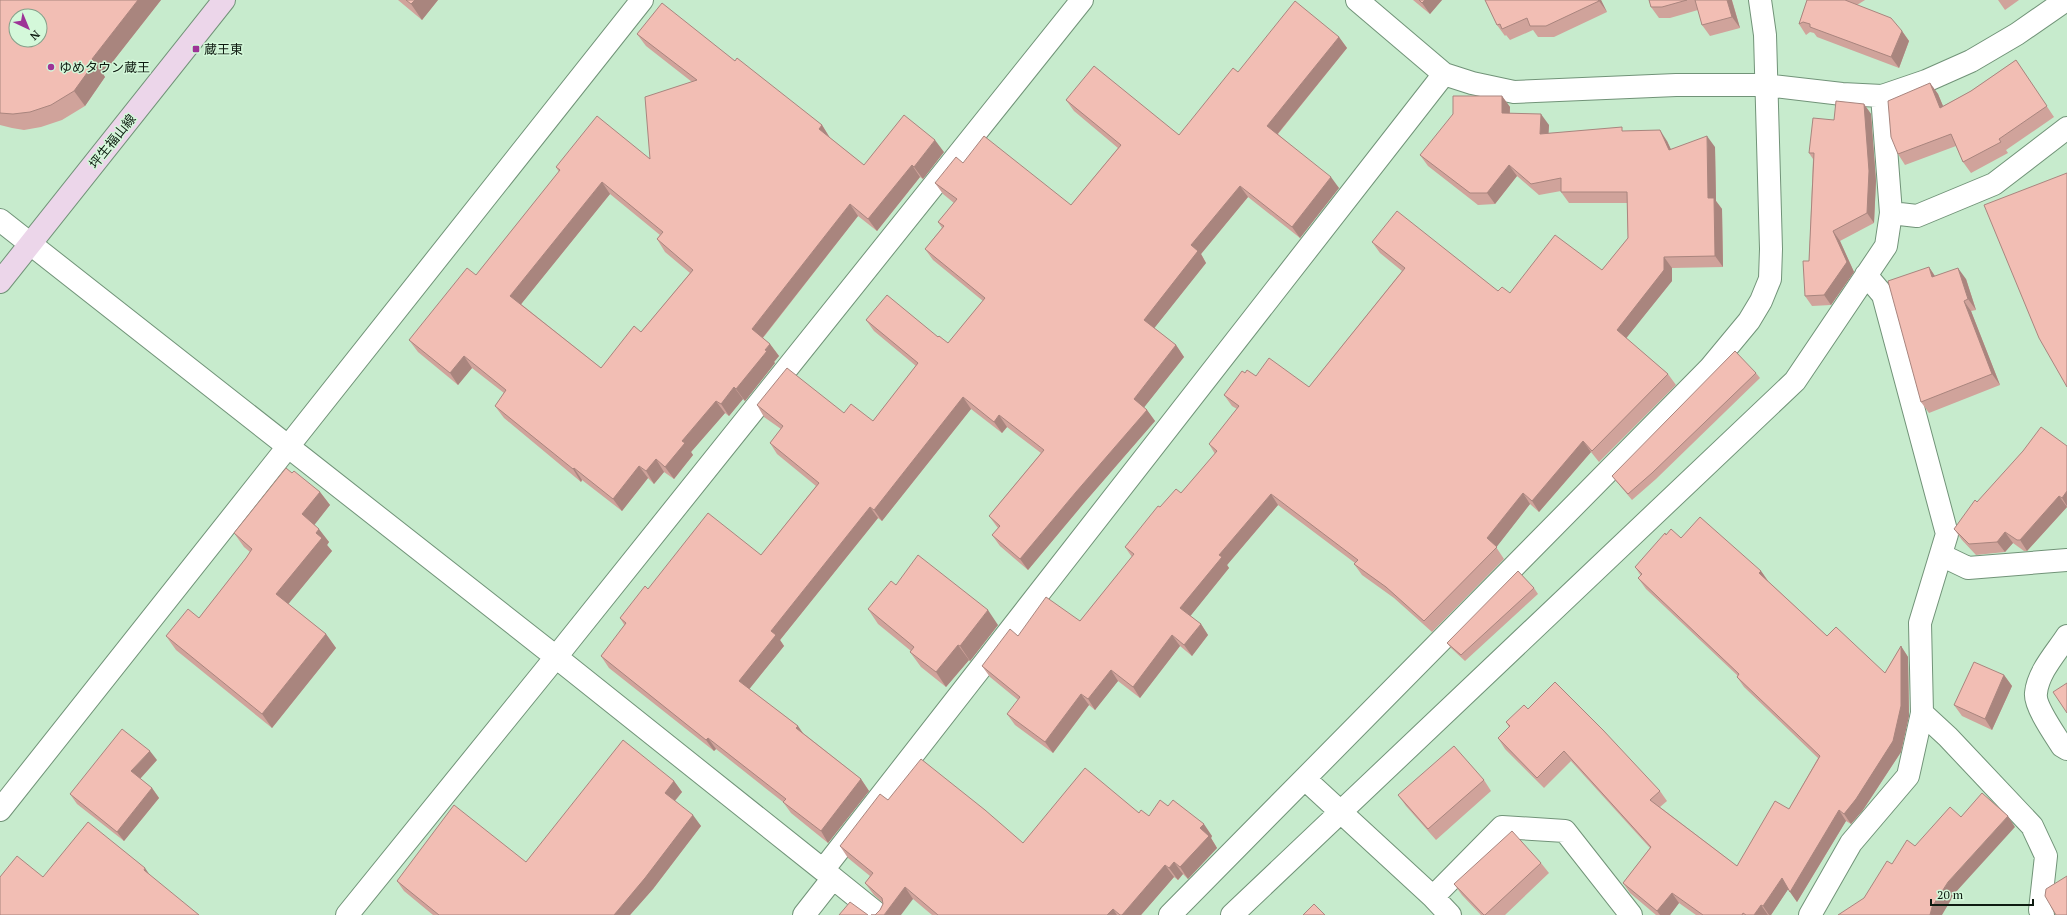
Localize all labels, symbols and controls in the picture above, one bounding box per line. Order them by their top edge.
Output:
north arrow [8,8,48,48]
text: N [27,27,43,44]
place label: 蔵王東 [204,40,243,58]
marker: 蔵王東 [191,44,201,54]
place label: ゆめタウン蔵王 [59,58,150,76]
marker: ゆめタウン蔵王 [46,62,56,72]
street label: 坪生福山線 [85,110,139,172]
scale bar [1931,881,2033,907]
text: 20 m [1937,887,1964,902]

